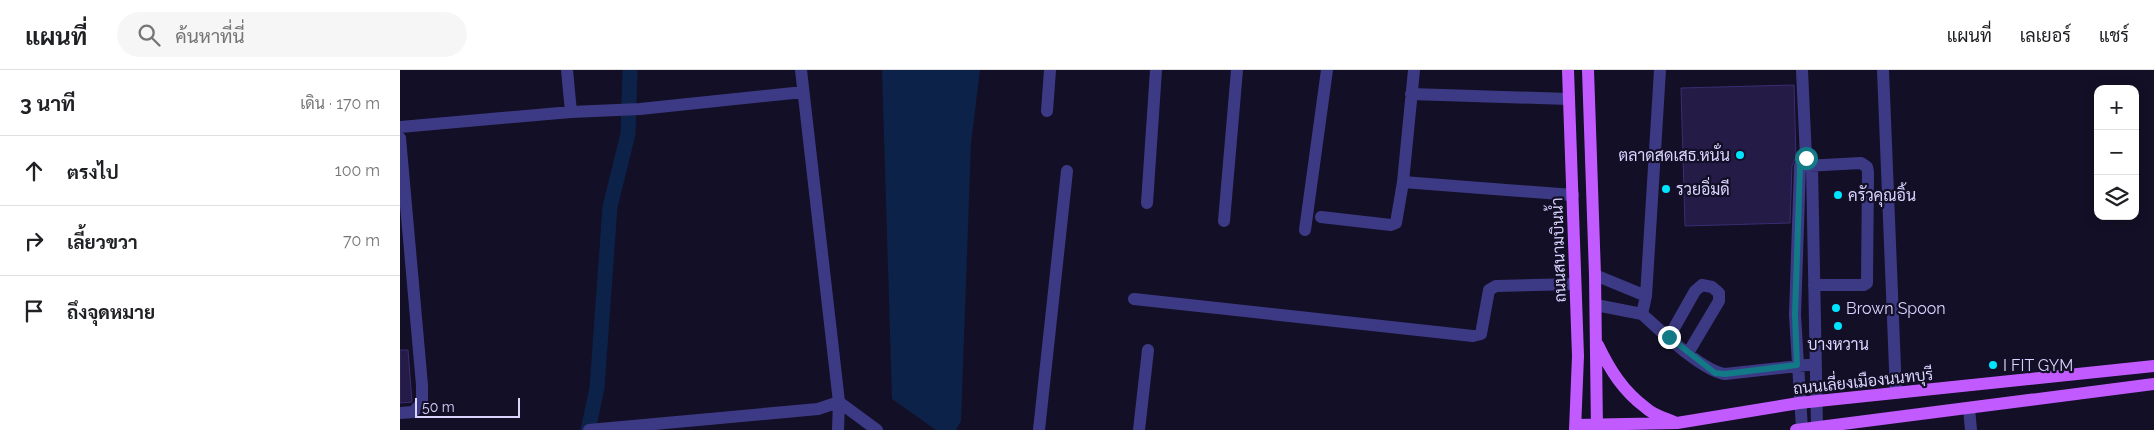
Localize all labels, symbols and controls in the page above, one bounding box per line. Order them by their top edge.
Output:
search box [117,12,467,57]
icon: search [135,21,163,49]
text: แผนที่ [25,22,87,51]
text: ค้นหาที่นี่ [175,25,245,47]
text: แผนที่ [1947,25,1992,46]
text: เลเยอร์ [2020,25,2071,46]
text: แชร์ [2099,25,2129,46]
map controls [2094,85,2139,220]
button: + [2094,85,2139,130]
text: 3 นาที [20,91,75,116]
text: เดิน · 170 m [300,94,380,113]
button: − [2094,130,2139,175]
place label: ตลาดสดเสธ.หนั่น [1619,142,1730,165]
route start [1795,147,1818,170]
marker: ตลาดสดเสธ.หนั่น [1734,149,1746,161]
icon: ahead [20,157,48,185]
text: ตรงไป [67,161,119,183]
text: 100 m [335,161,380,180]
button: layers [2094,175,2139,220]
place label: รวยอิ่มดี [1676,176,1730,199]
place label: ครัวคุณอิ้น [1848,182,1916,207]
marker: รวยอิ่มดี [1660,183,1672,195]
marker: ครัวคุณอิ้น [1832,189,1844,201]
street label: ถนนสนามบินน้ำ [1542,197,1570,303]
icon: right [20,227,48,255]
text: เลี้ยวขวา [67,231,138,253]
text: 70 m [343,231,380,250]
icon: arrive [20,297,48,325]
place label: Brown Spoon [1846,299,1946,318]
text: ถึงจุดหมาย [67,301,155,323]
marker: Brown Spoon [1830,302,1842,314]
marker: บางหวาน [1832,320,1844,332]
route end [1658,326,1681,349]
place label: บางหวาน [1807,335,1869,354]
place label: I FIT GYM [2003,356,2073,375]
marker: I FIT GYM [1987,359,1999,371]
street label: ถนนเลี่ยงเมืองนนทบุรี [1792,360,1934,400]
scale bar [415,395,520,418]
text: 50 m [422,399,455,415]

